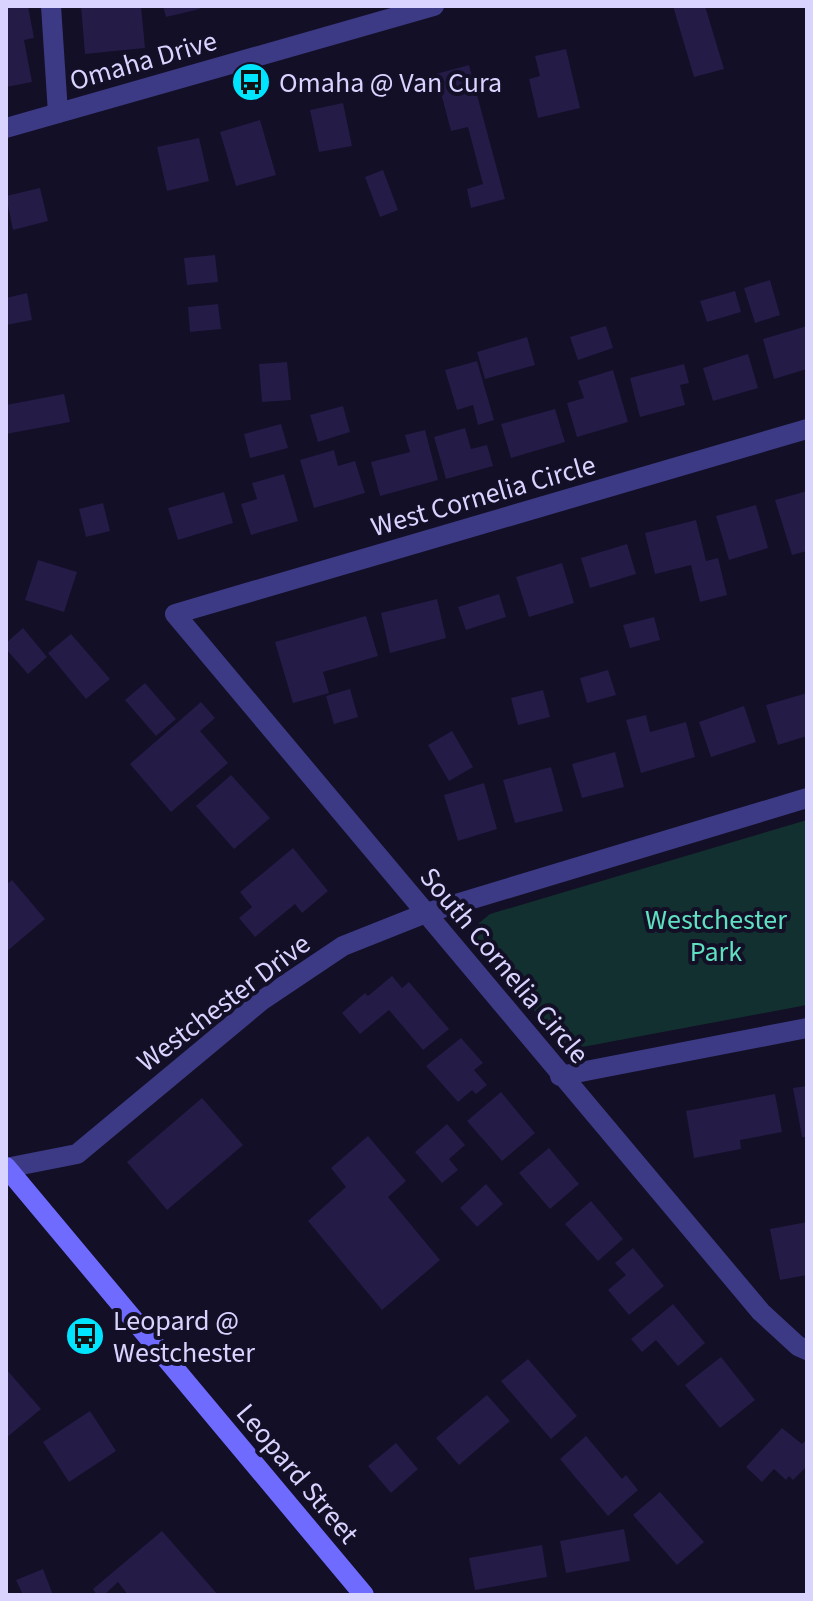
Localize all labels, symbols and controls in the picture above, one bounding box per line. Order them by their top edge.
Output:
street label: Omaha Drive [65,21,222,101]
bus stop icon: Omaha @ Van Cura [230,61,272,103]
place label: Omaha @ Van Cura [279,63,502,103]
street label: West Cornelia Circle [366,445,600,547]
street label: South Cornelia Circle [410,859,598,1073]
park label: Westchester Park [645,900,787,972]
street label: Westchester Drive [128,924,319,1081]
place label: Leopard @ Westchester [113,1301,255,1373]
bus stop icon: Leopard @ Westchester [64,1315,106,1357]
street label: Leopard Street [227,1395,368,1553]

